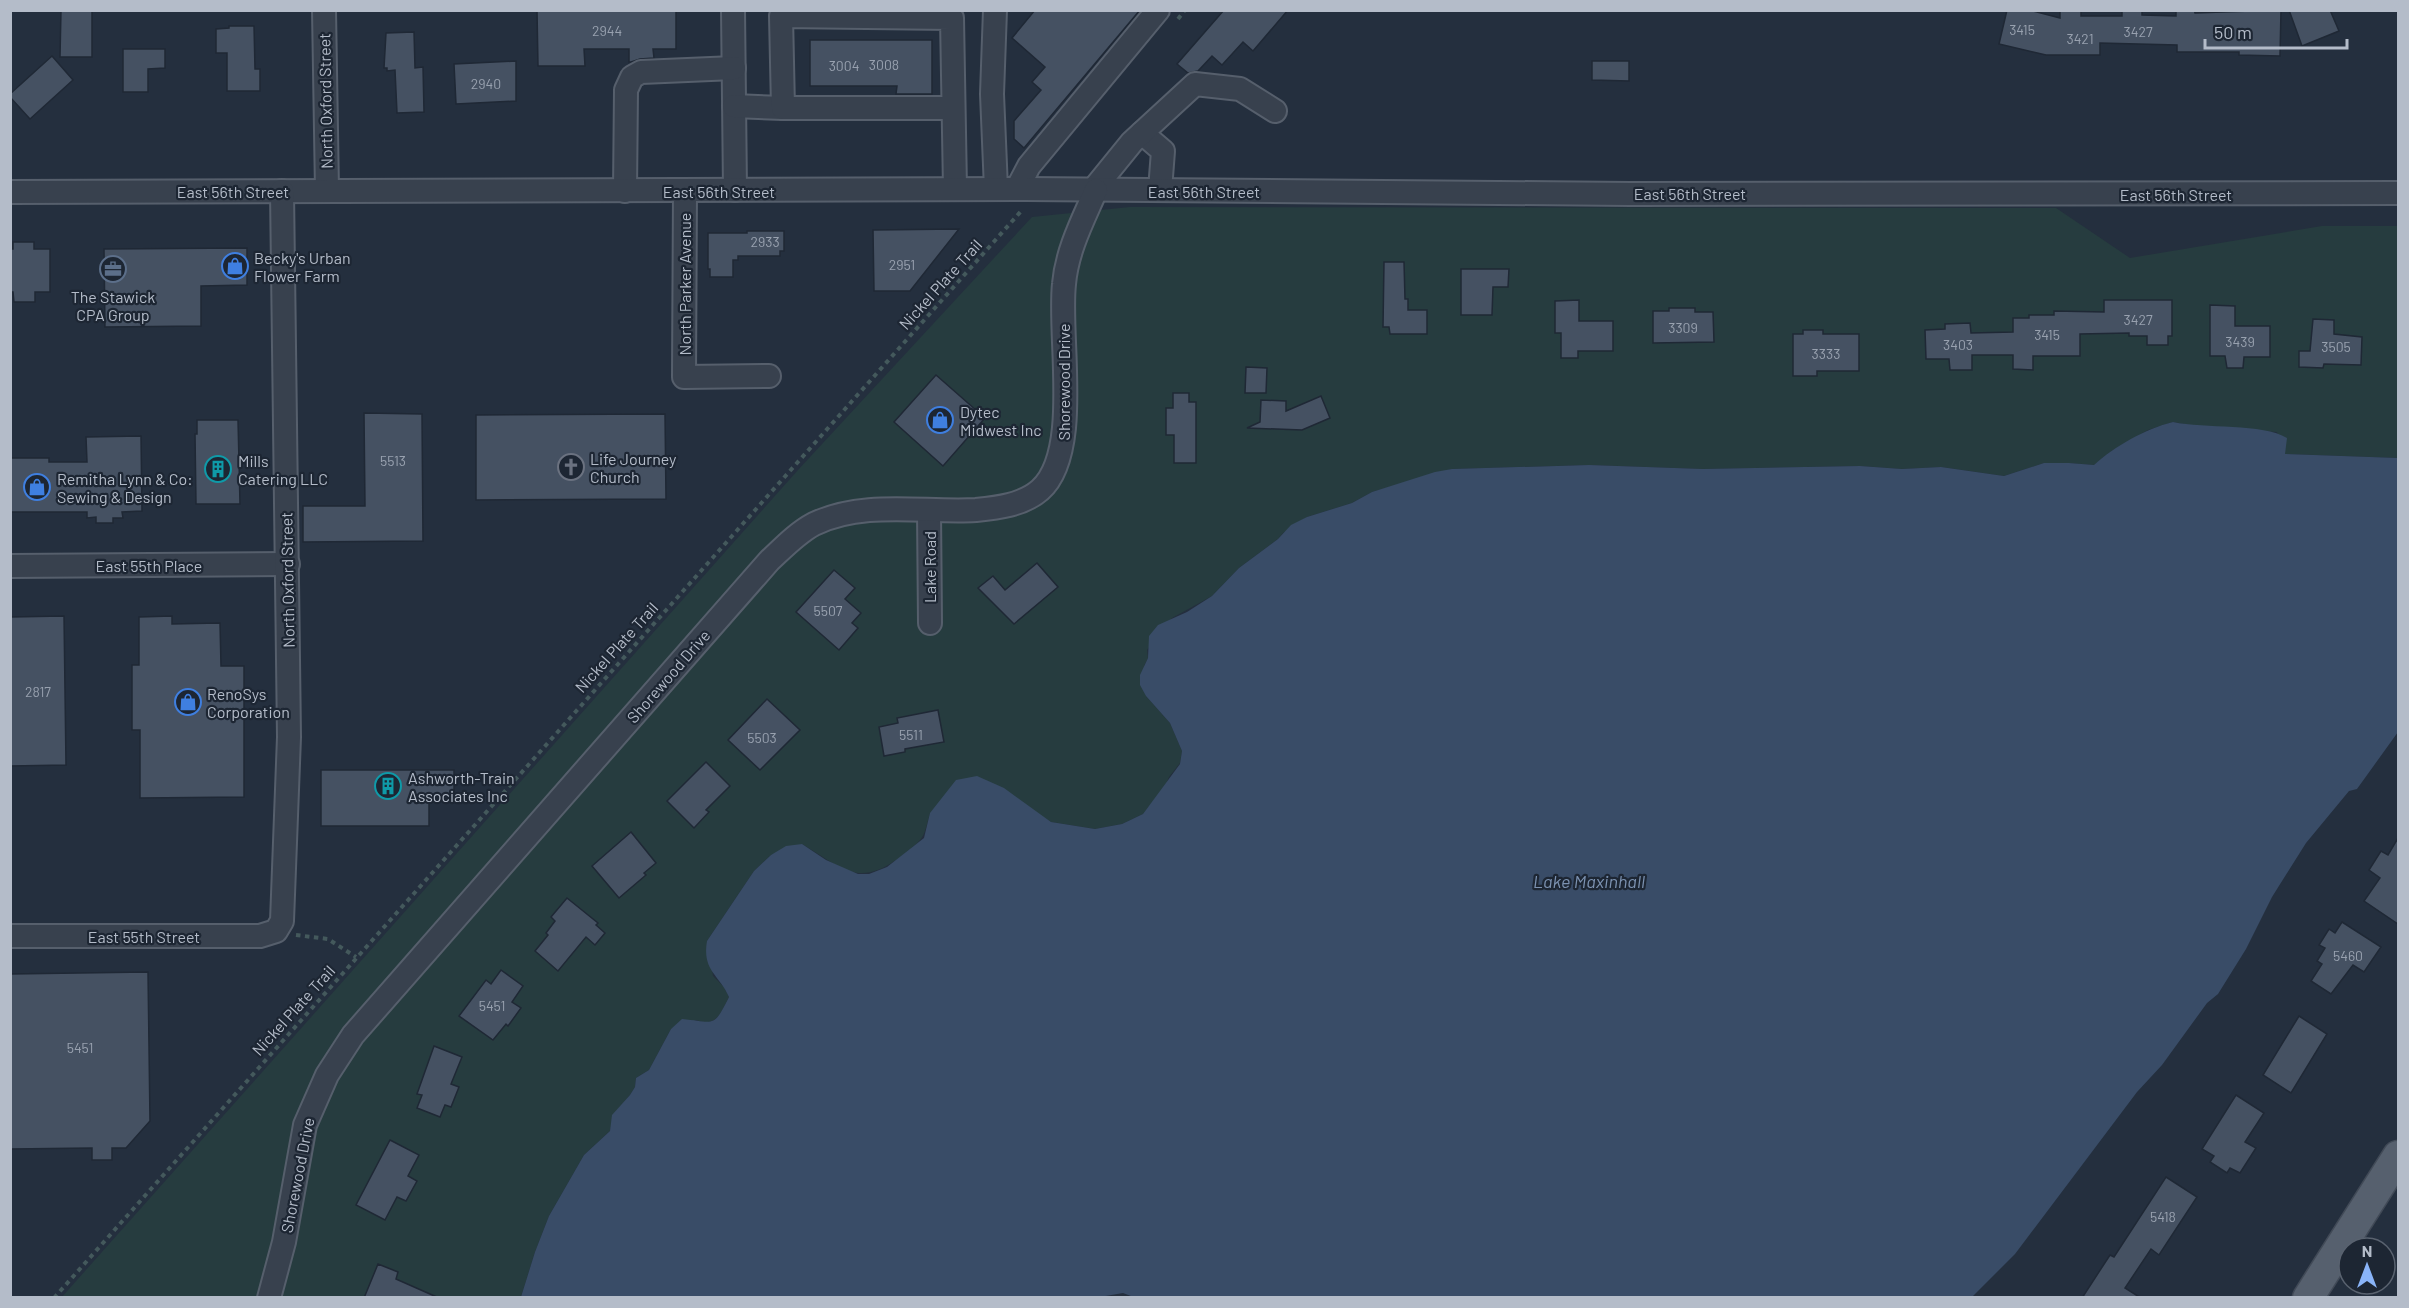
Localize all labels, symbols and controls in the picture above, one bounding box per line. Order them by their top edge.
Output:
scale bar [2205,12,2348,50]
house number: 3415 [2009,21,2035,38]
text: 50 m [2214,21,2252,43]
house number: 2944 [592,22,622,39]
house number: 3427 [2123,23,2153,40]
house number: 3421 [2066,30,2094,47]
street label: North Oxford Street [314,33,336,169]
house number: 3008 [869,56,899,73]
house number: 3004 [829,57,859,74]
house number: 2940 [471,75,501,92]
street label: East 56th Street [177,182,289,201]
street label: East 56th Street [663,182,775,201]
street label: East 56th Street [1148,182,1260,201]
street label: East 56th Street [1634,184,1746,203]
street label: East 56th Street [2120,185,2232,204]
street label: North Parker Avenue [675,213,694,355]
house number: 2933 [750,233,780,250]
street label: Nickel Plate Trail [894,235,986,333]
place label: Becky's Urban Flower Farm [254,248,351,285]
shop icon: Becky's Urban Flower Farm [220,251,250,281]
office icon: The Stawick CPA Group [98,254,128,284]
house number: 2951 [889,256,915,273]
place label: The Stawick CPA Group [71,287,155,324]
house number: 3427 [2123,311,2153,328]
house number: 3309 [1668,319,1698,336]
street label: Shorewood Drive [1054,324,1073,440]
house number: 3415 [2034,326,2060,343]
house number: 3439 [2225,333,2255,350]
house number: 3403 [1943,336,1973,353]
house number: 3505 [2321,338,2351,355]
house number: 3333 [1812,345,1840,362]
place label: Dytec Midwest Inc [960,402,1042,439]
shop icon: Dytec Midwest Inc [925,405,955,435]
place label: Life Journey Church [590,449,677,486]
place label: Mills Catering LLC [238,451,328,488]
house number: 5513 [380,452,406,469]
church icon: Life Journey Church [556,452,586,482]
building icon: Mills Catering LLC [203,454,233,484]
place label: Remitha Lynn & Co: Sewing & Design [57,469,193,506]
shop icon: Remitha Lynn & Co: Sewing & Design [22,472,52,502]
street label: North Oxford Street [276,512,298,648]
street label: Lake Road [920,531,939,603]
street label: East 55th Place [96,556,202,575]
street label: Nickel Plate Trail [570,598,662,696]
house number: 5507 [814,602,843,619]
street label: Shorewood Drive [622,626,714,726]
house number: 2817 [25,683,51,700]
place label: RenoSys Corporation [207,684,290,721]
shop icon: RenoSys Corporation [173,687,203,717]
house number: 5511 [899,726,923,743]
house number: 5503 [747,729,777,746]
place label: Ashworth-Train Associates Inc [408,768,515,805]
building icon: Ashworth-Train Associates Inc [373,771,403,801]
water label: Lake Maxinhall [1533,870,1645,892]
street label: East 55th Street [88,927,200,946]
house number: 5460 [2333,947,2363,964]
street label: Nickel Plate Trail [247,961,339,1059]
house number: 5451 [479,997,505,1014]
house number: 5451 [67,1039,93,1056]
street label: Shorewood Drive [277,1116,317,1234]
house number: 5418 [2150,1208,2176,1225]
north arrow [2337,1236,2397,1296]
text: N [2362,1241,2372,1260]

